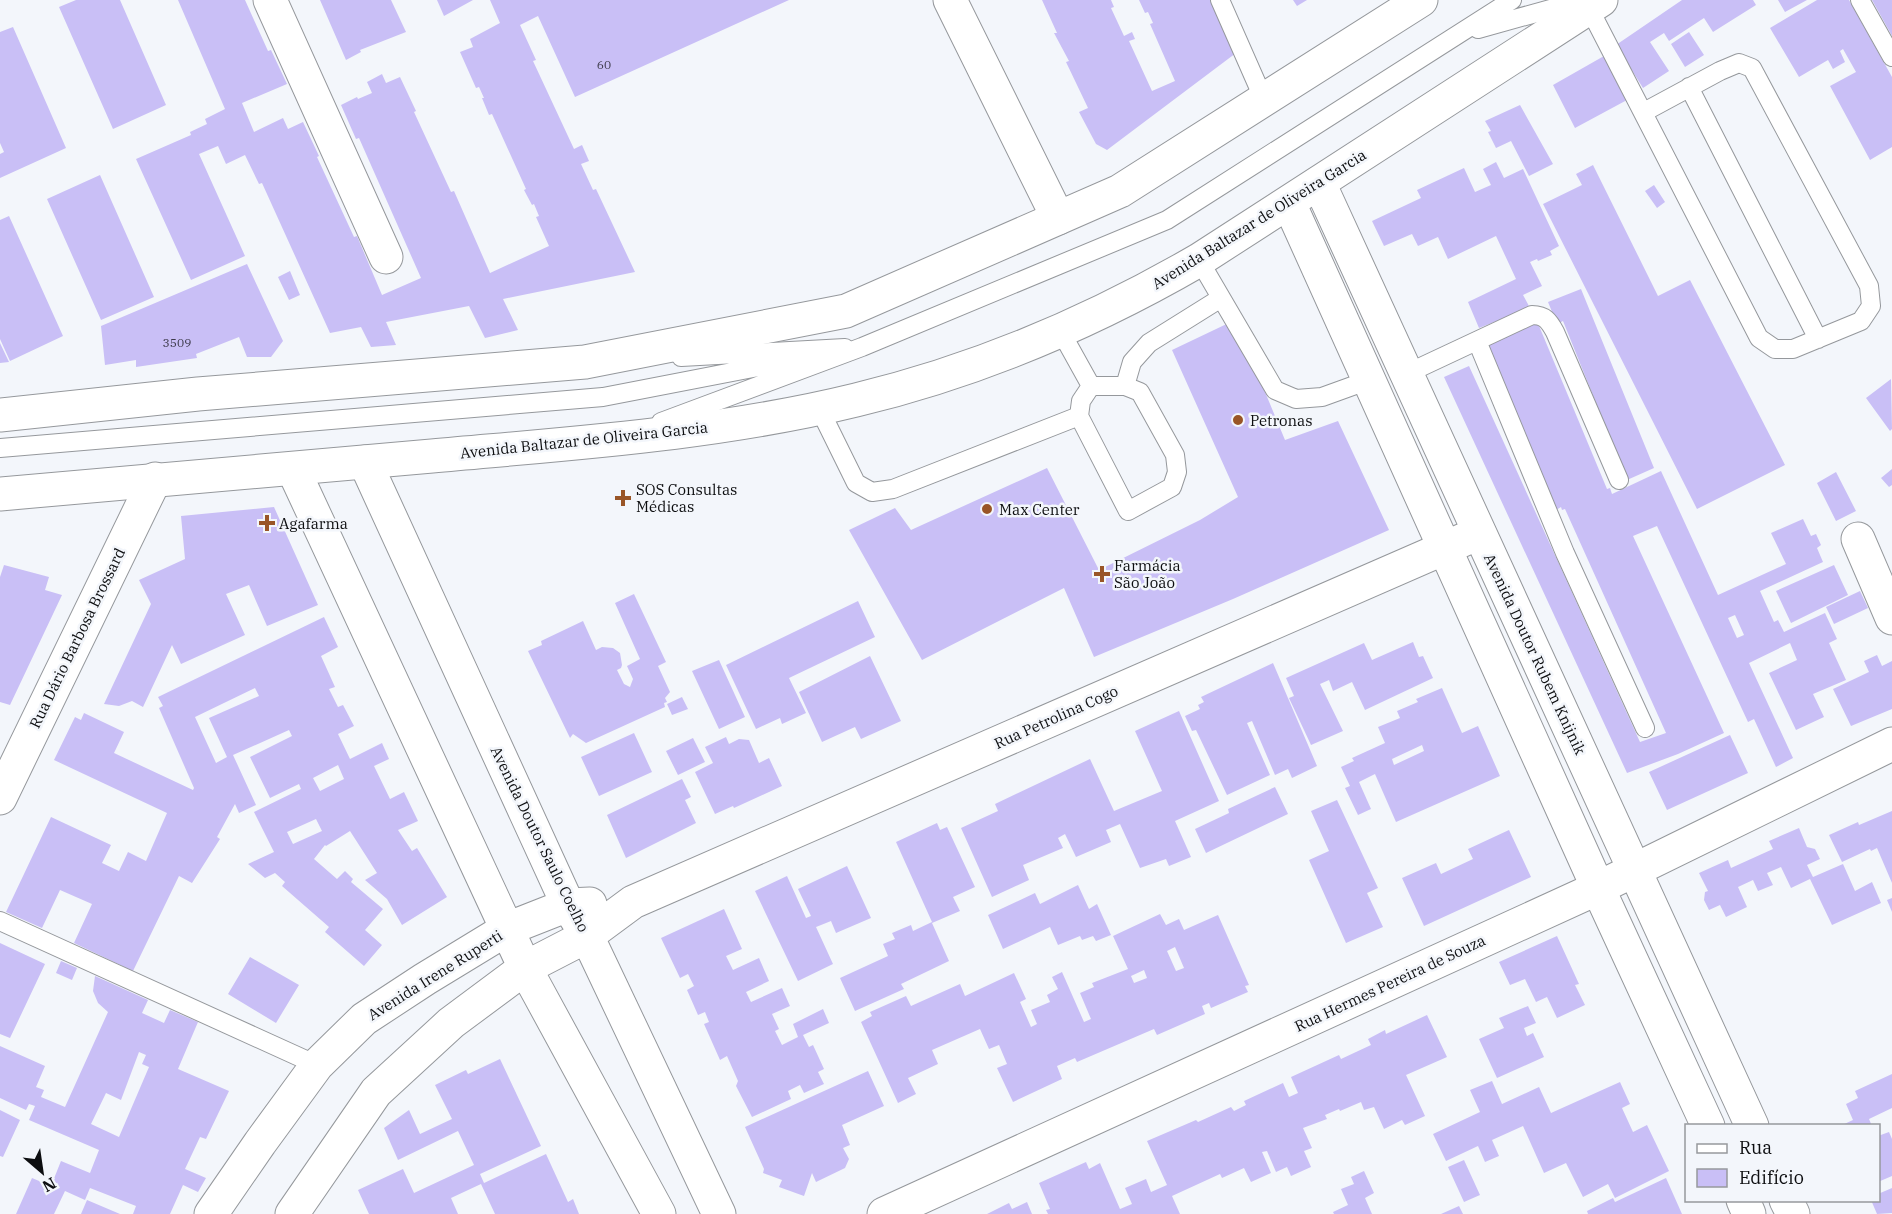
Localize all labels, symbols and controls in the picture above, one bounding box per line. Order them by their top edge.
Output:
house number: 60 [597,57,611,72]
street label: Avenida Baltazar de Oliveira Garcia [1148,145,1370,293]
house number: 3509 [163,335,191,350]
place label: Petronas [1250,411,1313,430]
marker: Petronas [1231,413,1245,427]
street label: Avenida Baltazar de Oliveira Garcia [459,418,709,462]
place label: SOS Consultas Médicas [636,480,737,516]
marker: SOS Consultas Médicas [614,489,632,507]
place label: Max Center [999,500,1080,519]
marker: Max Center [980,502,994,516]
place label: Agafarma [279,514,348,533]
marker: Agafarma [260,516,274,530]
street label: Rua Dário Barbosa Brossard [25,545,129,731]
street label: Avenida Doutor Rubem Knijnik [1480,550,1590,758]
place label: Farmácia São João [1114,556,1181,592]
marker: Farmácia São João [1095,567,1109,581]
street label: Rua Petrolina Cogo [991,681,1121,753]
street label: Avenida Doutor Saulo Coelho [487,743,593,935]
street label: Avenida Irene Ruperti [364,926,506,1024]
street label: Rua Hermes Pereira de Souza [1292,930,1488,1036]
legend [1685,1124,1880,1202]
text: Rua [1739,1136,1772,1159]
north arrow [12,1142,72,1202]
text: Edifício [1739,1166,1804,1189]
text: N [39,1173,60,1197]

